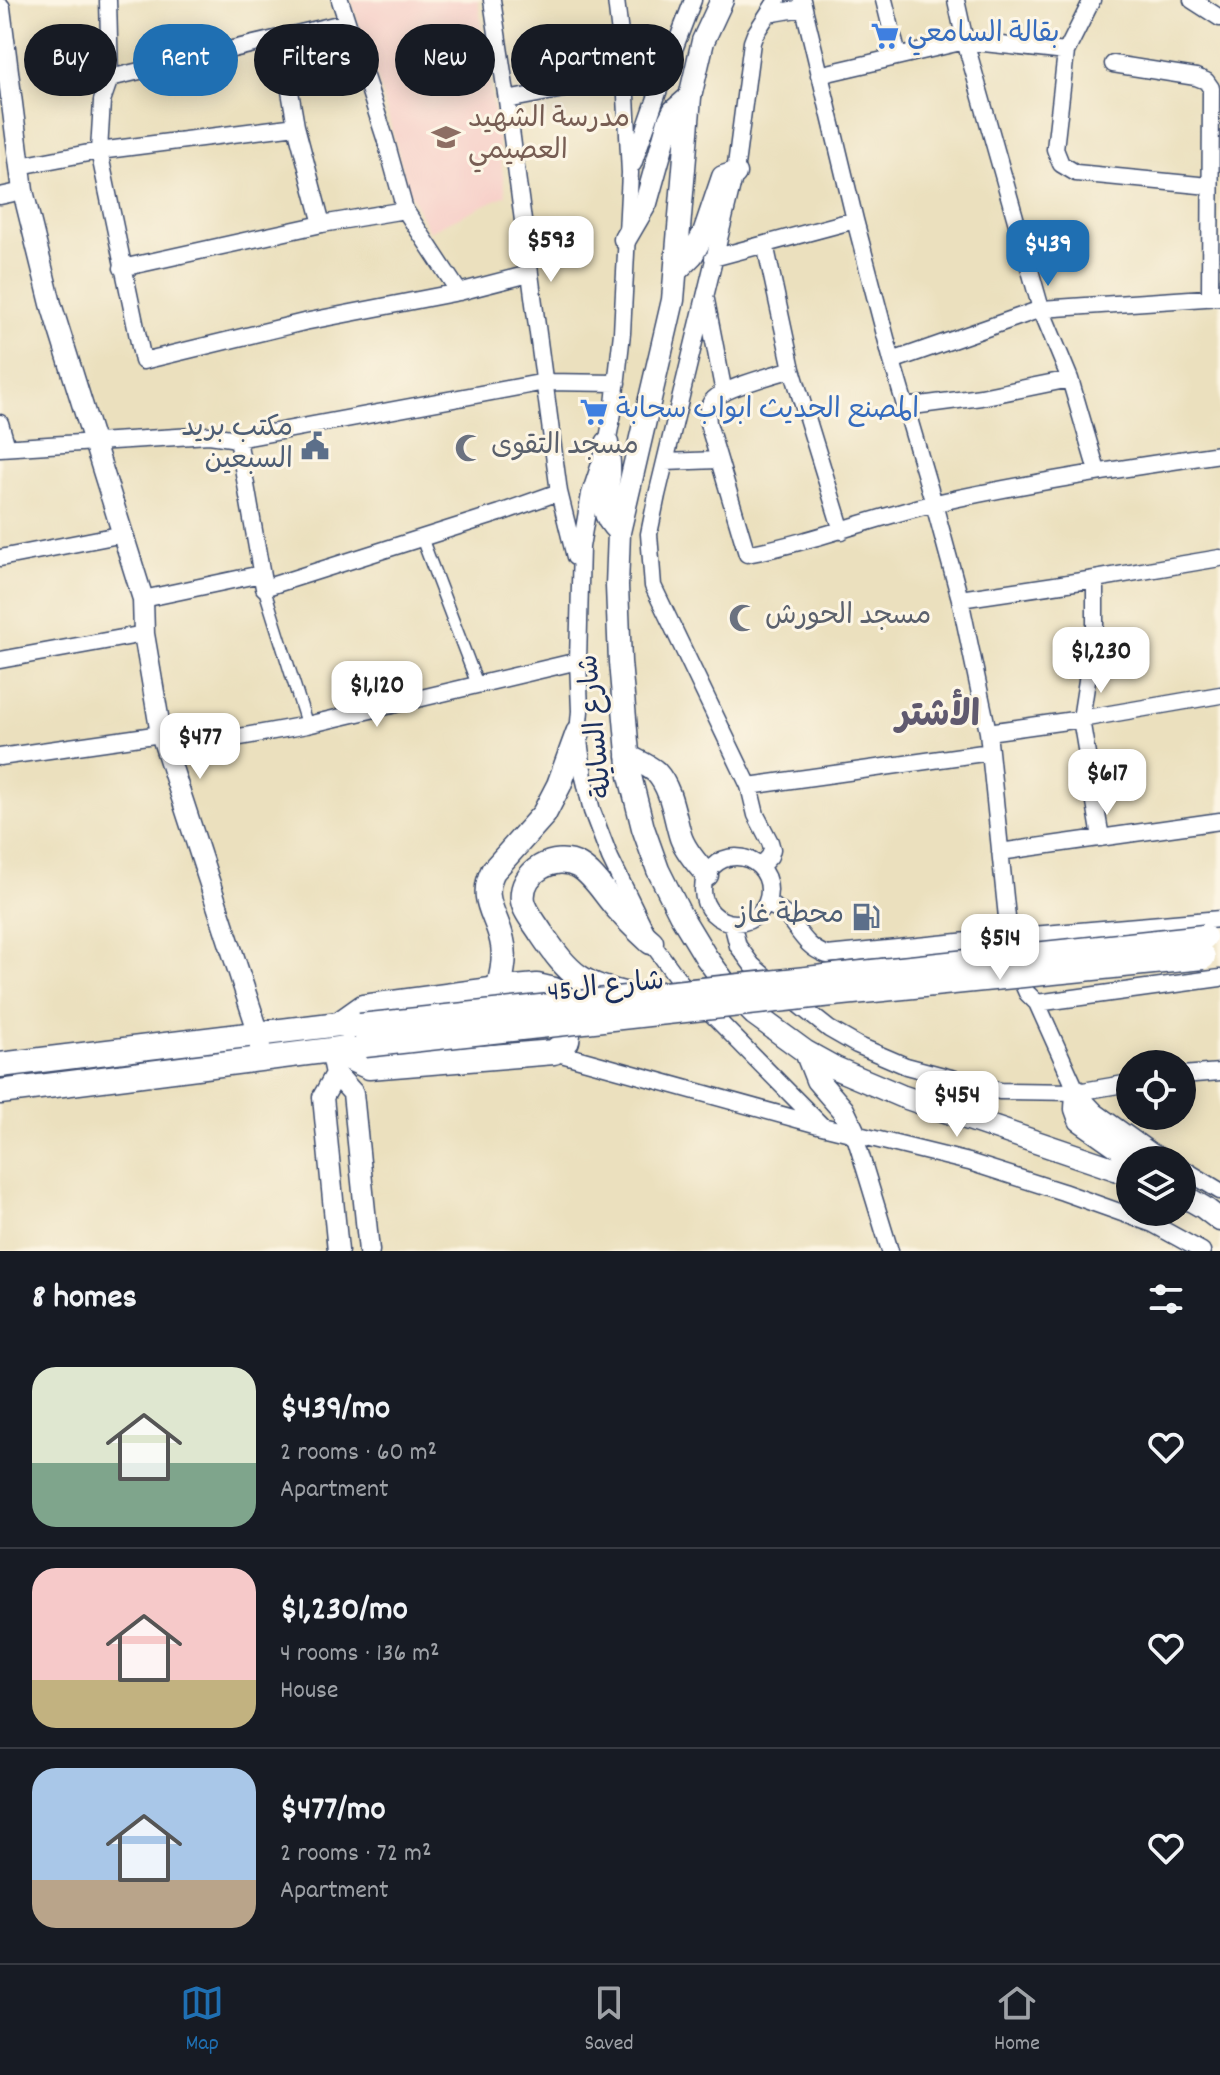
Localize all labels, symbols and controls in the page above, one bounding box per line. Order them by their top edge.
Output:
place label: بقالة السامعي [907,16,1060,56]
supermarket icon: بقالة السامعي [870,21,900,51]
chip: Buy [24,24,117,96]
chip: Rent [133,24,238,96]
chip: Filters [254,24,379,96]
chip: New [395,24,495,96]
chip: Apartment [511,24,684,96]
place label: مدرسة الشهيد العصيمي [468,101,630,173]
school or university icon: مدرسة الشهيد العصيمي [431,122,461,152]
pin: $593 [504,216,598,284]
pin: $439 [1001,220,1095,288]
text: $593 [527,223,575,260]
text: $439 [1024,227,1072,264]
place label: المصنع الحديث ابواب سحابة [616,392,919,432]
supermarket icon: المصنع الحديث ابواب سحابة [579,397,609,427]
place label: مكتب بريد السبعين [181,410,293,482]
place label: مسجد التقوى [491,428,639,468]
public building icon: مكتب بريد السبعين [300,431,330,461]
mosque icon: مسجد التقوى [454,433,484,463]
place label: مسجد الحورش [765,598,931,638]
mosque icon: مسجد الحورش [728,603,758,633]
pin: $1,230 [1036,627,1166,695]
text: $1,230 [1071,634,1131,671]
street label: شارع السايلة [571,652,625,800]
pin: $1,120 [312,661,442,729]
text: $1,120 [349,668,405,705]
district label: الأشتر [893,688,980,744]
pin: $477 [153,713,247,781]
text: $477 [178,720,222,757]
pin: $617 [1060,749,1154,817]
text: $617 [1086,756,1128,793]
place label: محطة غاز [735,897,844,937]
fuel station icon: محطة غاز [851,902,881,932]
pin: $514 [953,914,1047,982]
text: $514 [979,921,1021,958]
street label: شارع ال45 [546,963,666,1015]
map controls [1116,1050,1196,1226]
button: locate [1116,1050,1196,1130]
pin: $454 [910,1071,1004,1139]
text: $454 [934,1078,980,1115]
button: layers [1116,1146,1196,1226]
text: 8 homes [32,1275,137,1324]
icon: filters [1144,1277,1188,1321]
text: $439/mo [280,1386,390,1435]
icon: home [96,1399,192,1495]
icon: heart [1144,1425,1188,1469]
text: 2 rooms · 60 m² [280,1435,437,1472]
text: Apartment [280,1472,389,1509]
text: $1,230/mo [280,1587,408,1636]
icon: home [96,1600,192,1696]
icon: heart [1144,1626,1188,1670]
text: 4 rooms · 136 m² [280,1636,439,1673]
text: House [280,1673,338,1710]
text: $477/mo [280,1787,386,1836]
icon: home [96,1800,192,1896]
icon: heart [1144,1826,1188,1870]
text: 2 rooms · 72 m² [280,1836,431,1873]
text: Apartment [280,1873,389,1910]
tab: Map [180,1981,224,2060]
tab: Saved [584,1981,634,2060]
tab: Home [994,1981,1040,2060]

